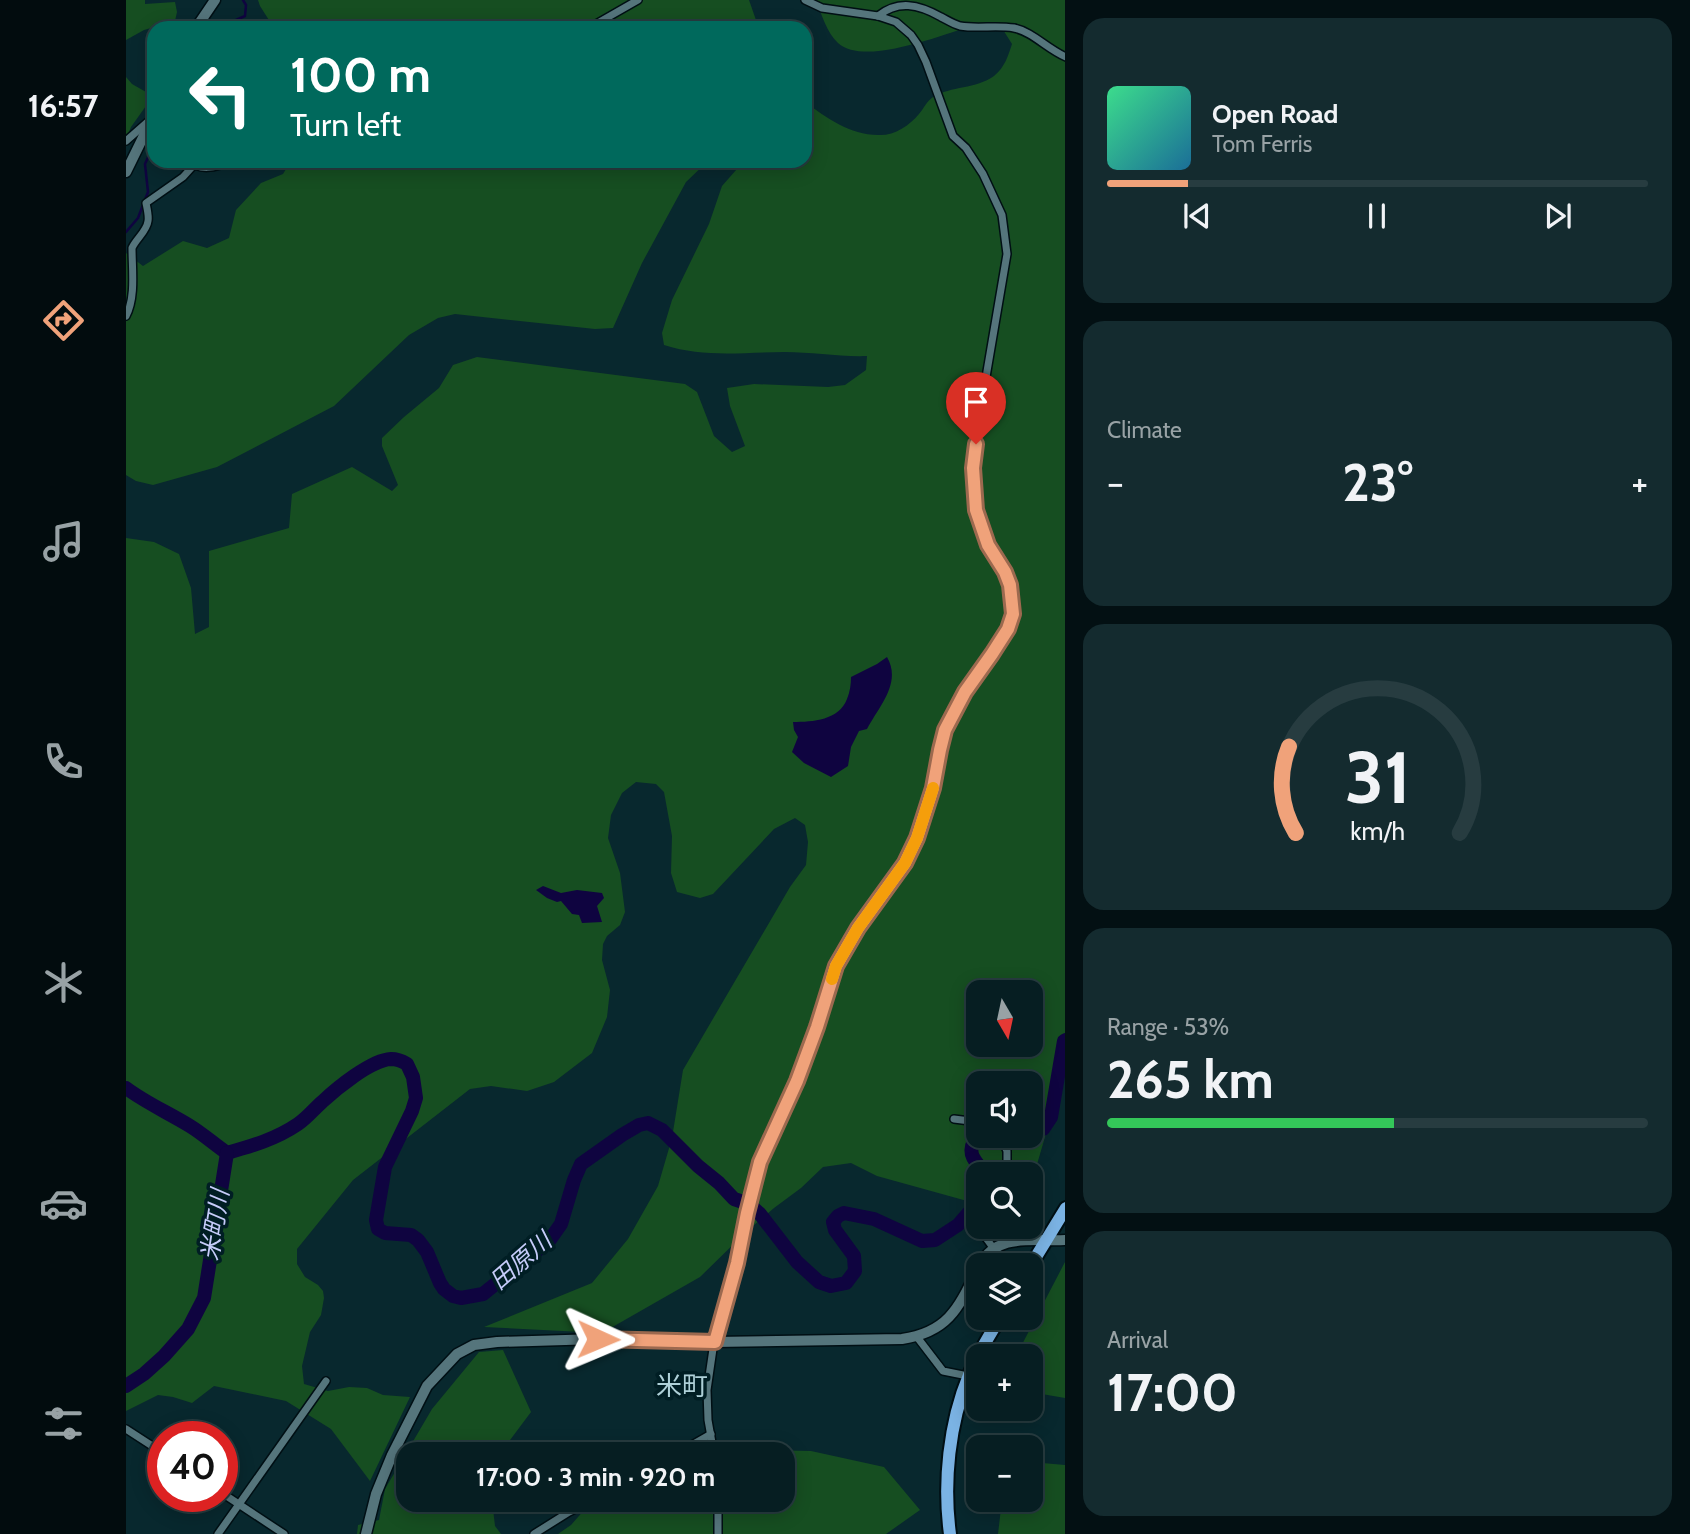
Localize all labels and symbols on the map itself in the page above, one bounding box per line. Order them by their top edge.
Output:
pin [946,372,1006,444]
north arrow [966,980,1043,1057]
water label: 米町川 [195,1184,235,1263]
water label: 田原川 [484,1224,560,1295]
position arrow [561,1302,635,1376]
district label: 米町 [656,1370,708,1402]
speed limit sign: 40 [147,1421,238,1512]

